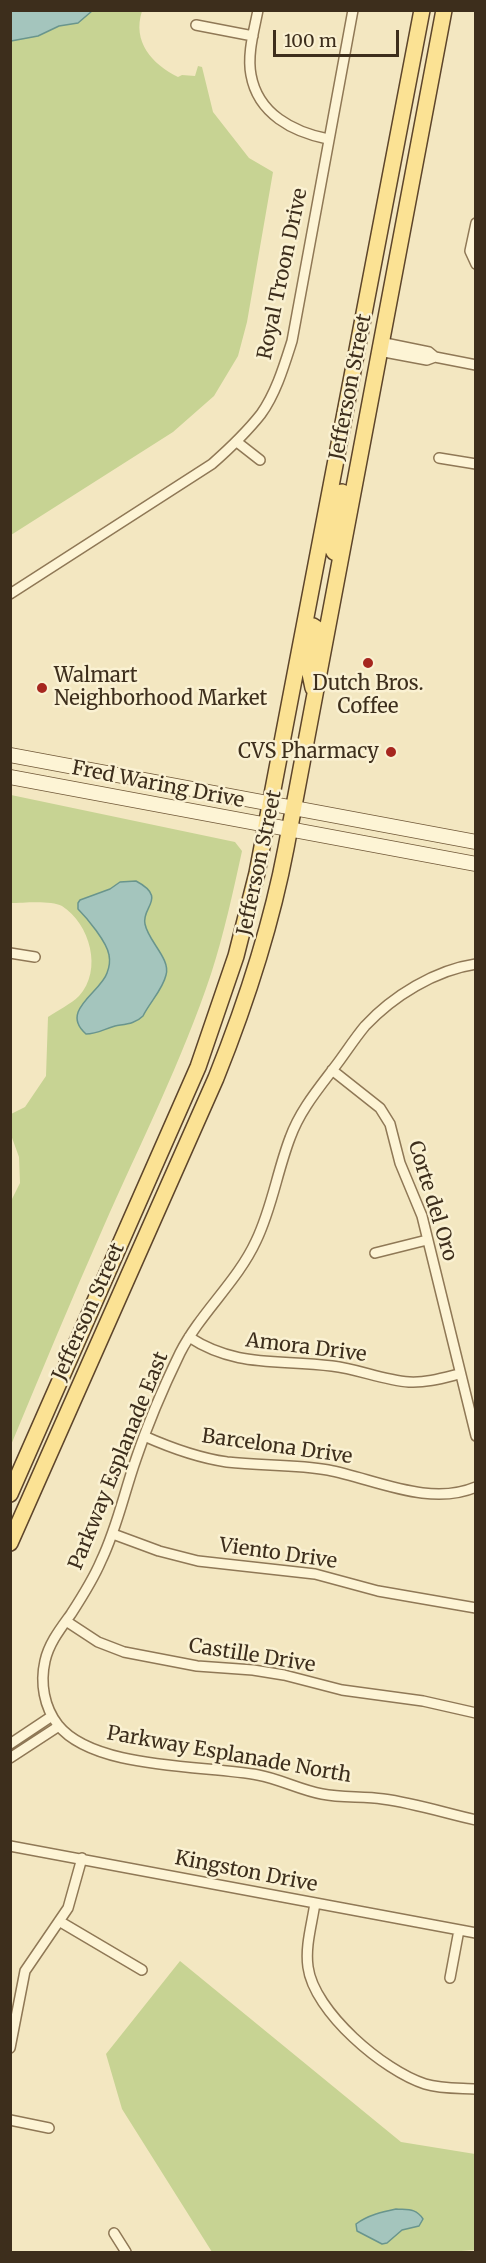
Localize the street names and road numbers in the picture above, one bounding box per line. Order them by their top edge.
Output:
street label: Royal Troon Drive [253,186,313,362]
street label: Jefferson Street [325,312,377,462]
street label: Fred Waring Drive [70,757,246,813]
street label: Jefferson Street [233,788,287,938]
street label: Corte del Oro [402,1138,462,1264]
street label: Jefferson Street [48,1239,130,1385]
street label: Amora Drive [244,1329,368,1367]
street label: Parkway Esplanade East [64,1349,174,1573]
street label: Barcelona Drive [200,1425,354,1469]
street label: Viento Drive [218,1534,338,1574]
street label: Castille Drive [187,1634,317,1678]
street label: Parkway Esplanade North [105,1722,353,1788]
street label: Kingston Drive [173,1846,319,1898]

